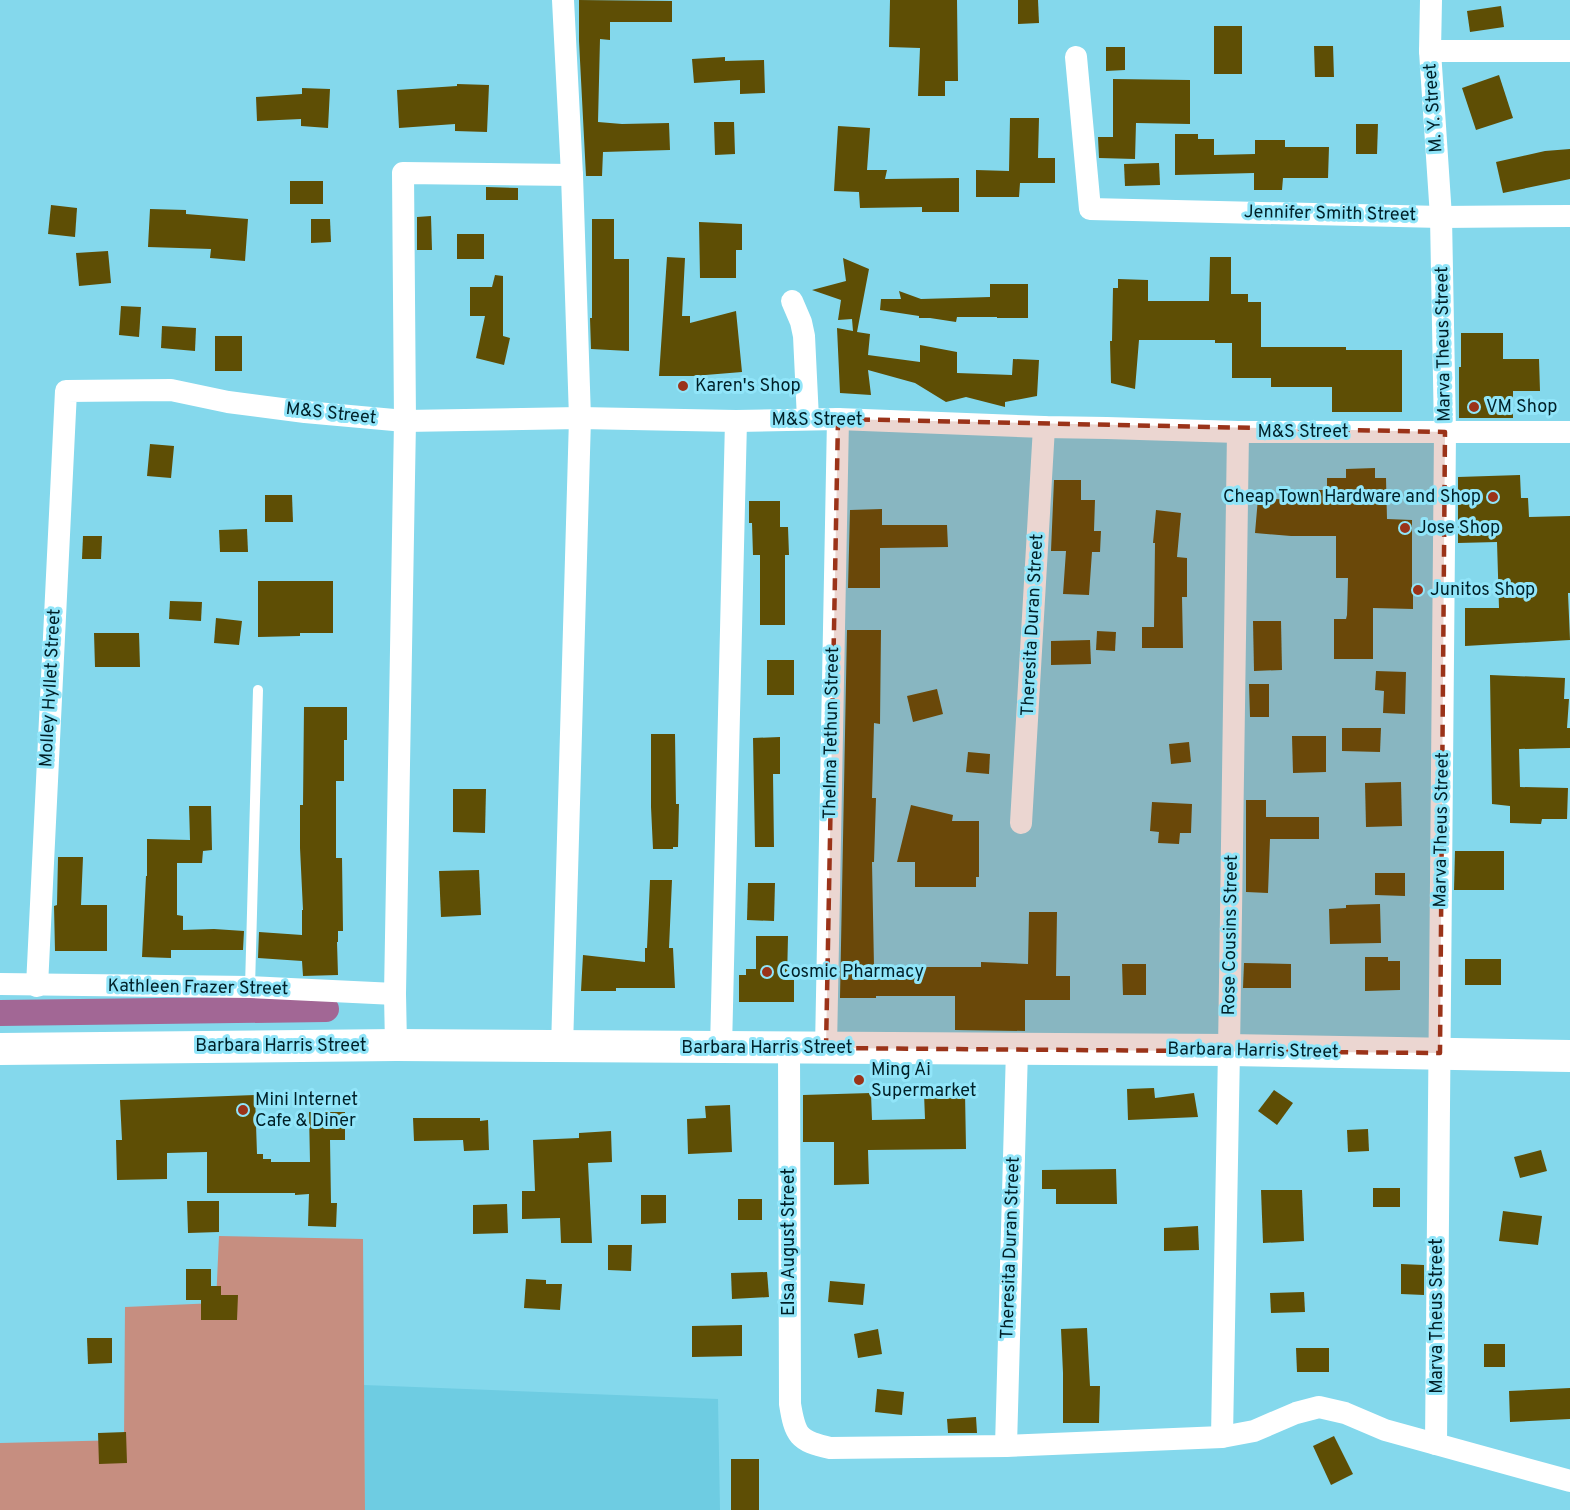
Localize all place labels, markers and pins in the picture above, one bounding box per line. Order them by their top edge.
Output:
place label: Karen's Shop [695,375,801,398]
marker: Karen's Shop [676,379,690,393]
place label: VM Shop [1486,396,1557,419]
marker: VM Shop [1467,400,1481,414]
place label: Cheap Town Hardware and Shop [1223,486,1481,509]
marker: Cheap Town Hardware and Shop [1486,490,1500,504]
place label: Jose Shop [1417,517,1500,540]
marker: Jose Shop [1398,521,1412,535]
place label: Junitos Shop [1430,579,1535,602]
marker: Junitos Shop [1411,583,1425,597]
place label: Cosmic Pharmacy [779,961,924,984]
marker: Cosmic Pharmacy [760,965,774,979]
place label: Ming Ai Supermarket [871,1059,977,1103]
marker: Ming Ai Supermarket [852,1073,866,1087]
place label: Mini Internet Cafe & Diner [255,1089,358,1133]
marker: Mini Internet Cafe & Diner [236,1103,250,1117]

